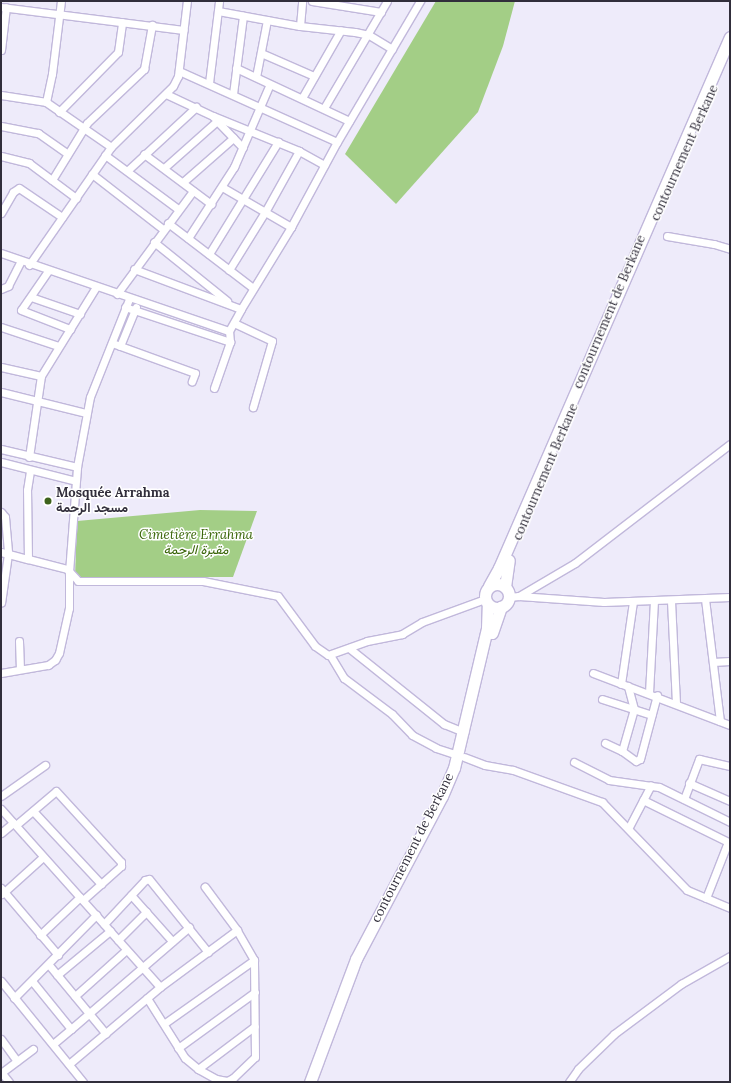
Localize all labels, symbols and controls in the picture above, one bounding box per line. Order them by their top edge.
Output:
street label: contournement Berkane [648,82,722,224]
street label: contournement de Berkane [570,233,650,391]
street label: contournement Berkane [510,401,582,543]
place label: Mosquée Arrahma مسجد الرحمة [56,486,170,517]
marker: Mosquée Arrahma مسجد الرحمة [43,496,53,506]
park label: Cimetière Errahma مقبرة الرحمة [139,528,253,559]
street label: contournement de Berkane [368,771,458,925]

